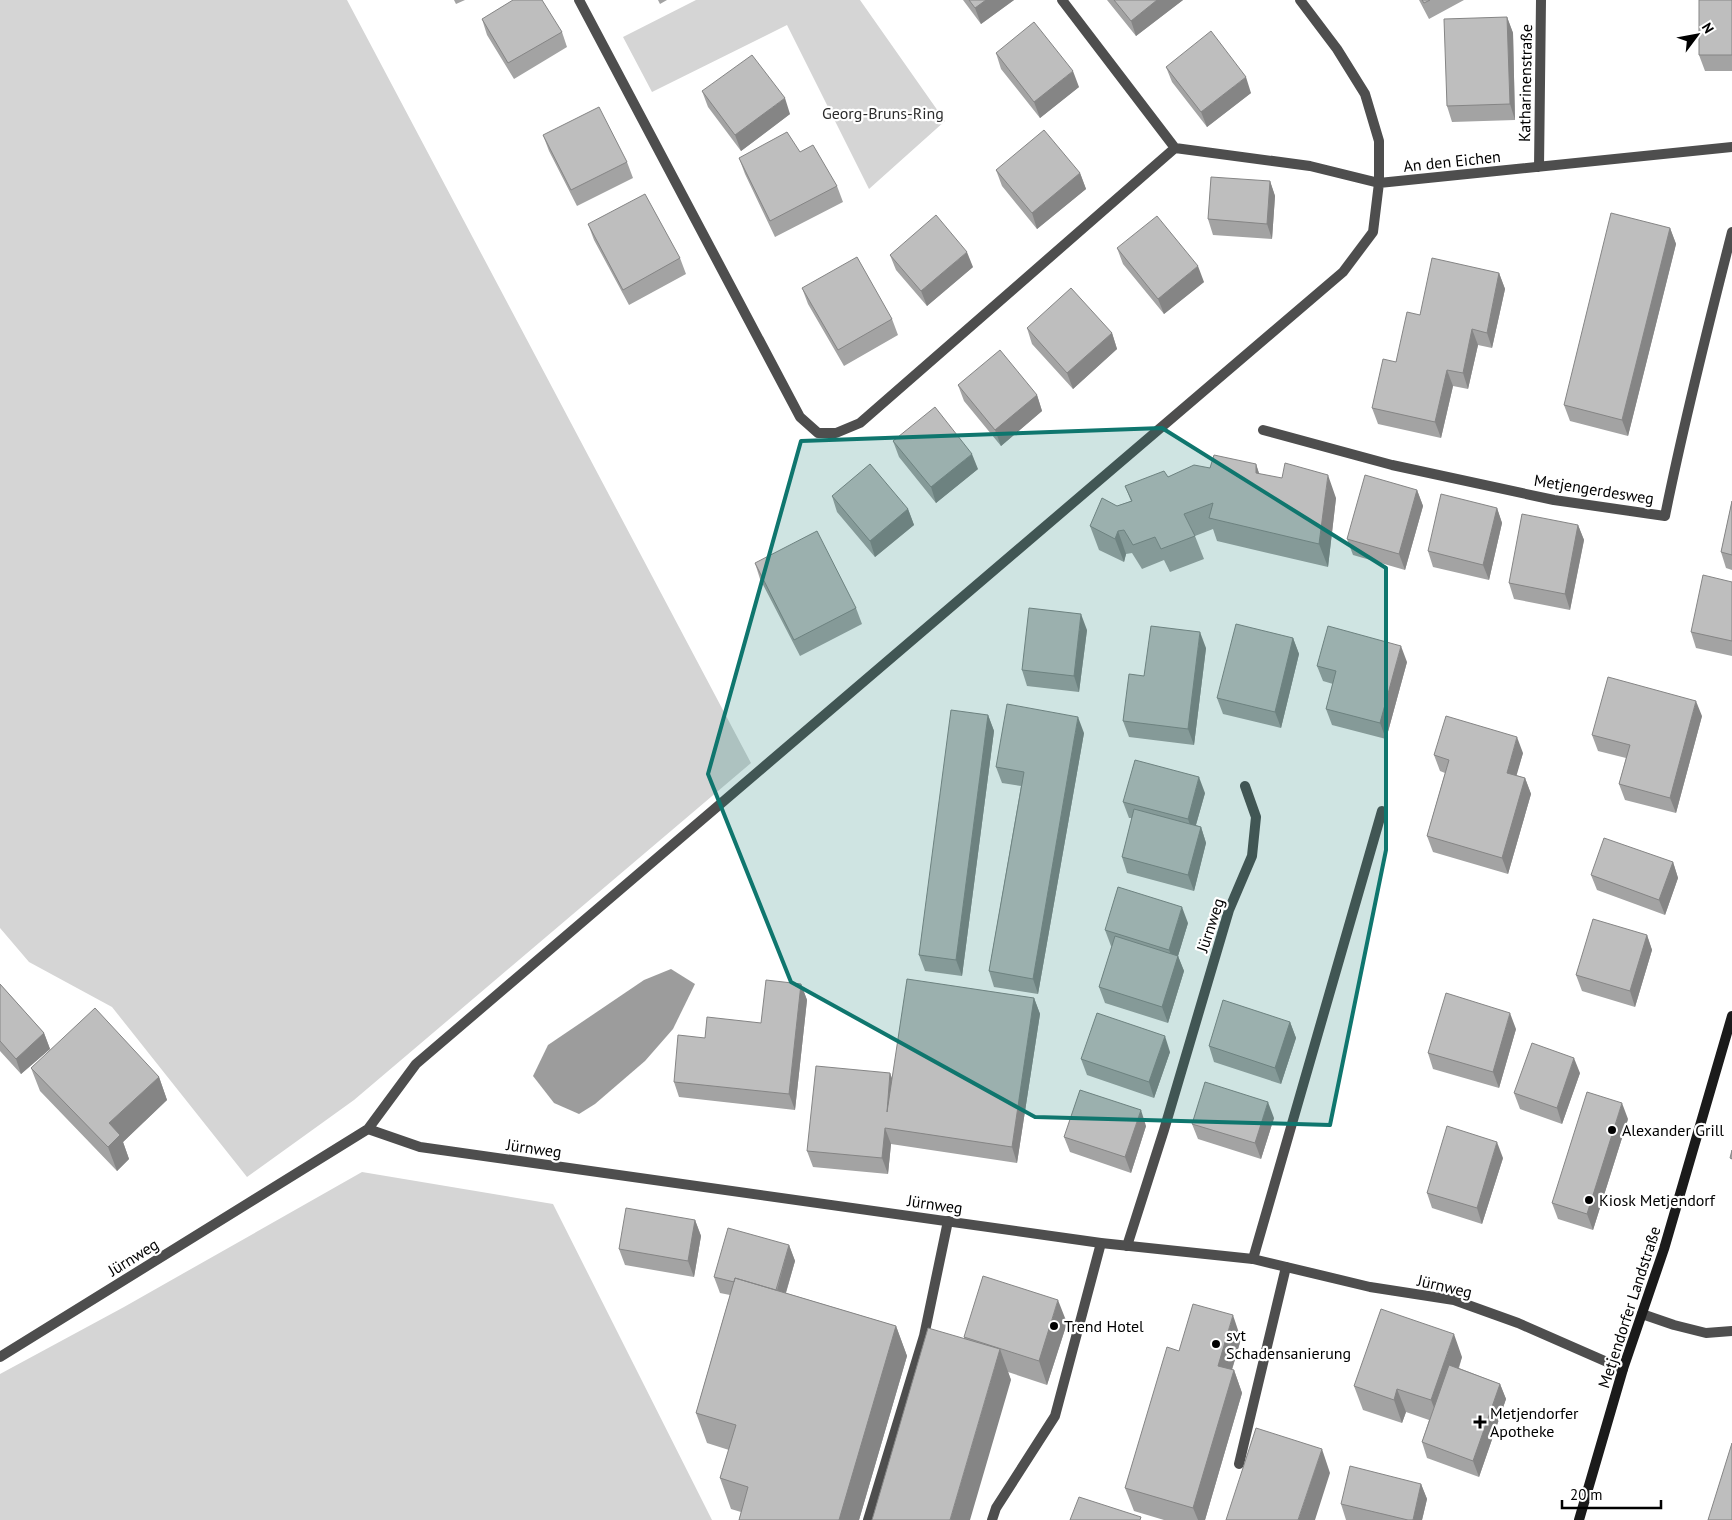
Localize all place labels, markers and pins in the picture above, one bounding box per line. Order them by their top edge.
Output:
place label: Alexander Grill [1622,1120,1724,1140]
marker: Alexander Grill [1606,1124,1618,1136]
place label: Kiosk Metjendorf [1599,1190,1716,1210]
marker: Kiosk Metjendorf [1583,1194,1595,1206]
place label: Trend Hotel [1064,1316,1144,1336]
marker: Trend Hotel [1048,1320,1060,1332]
place label: svt Schadensanierung [1226,1325,1351,1363]
marker: svt Schadensanierung [1210,1338,1222,1350]
place label: Metjendorfer Apotheke [1490,1403,1579,1441]
marker: Metjendorfer Apotheke [1474,1416,1486,1428]

